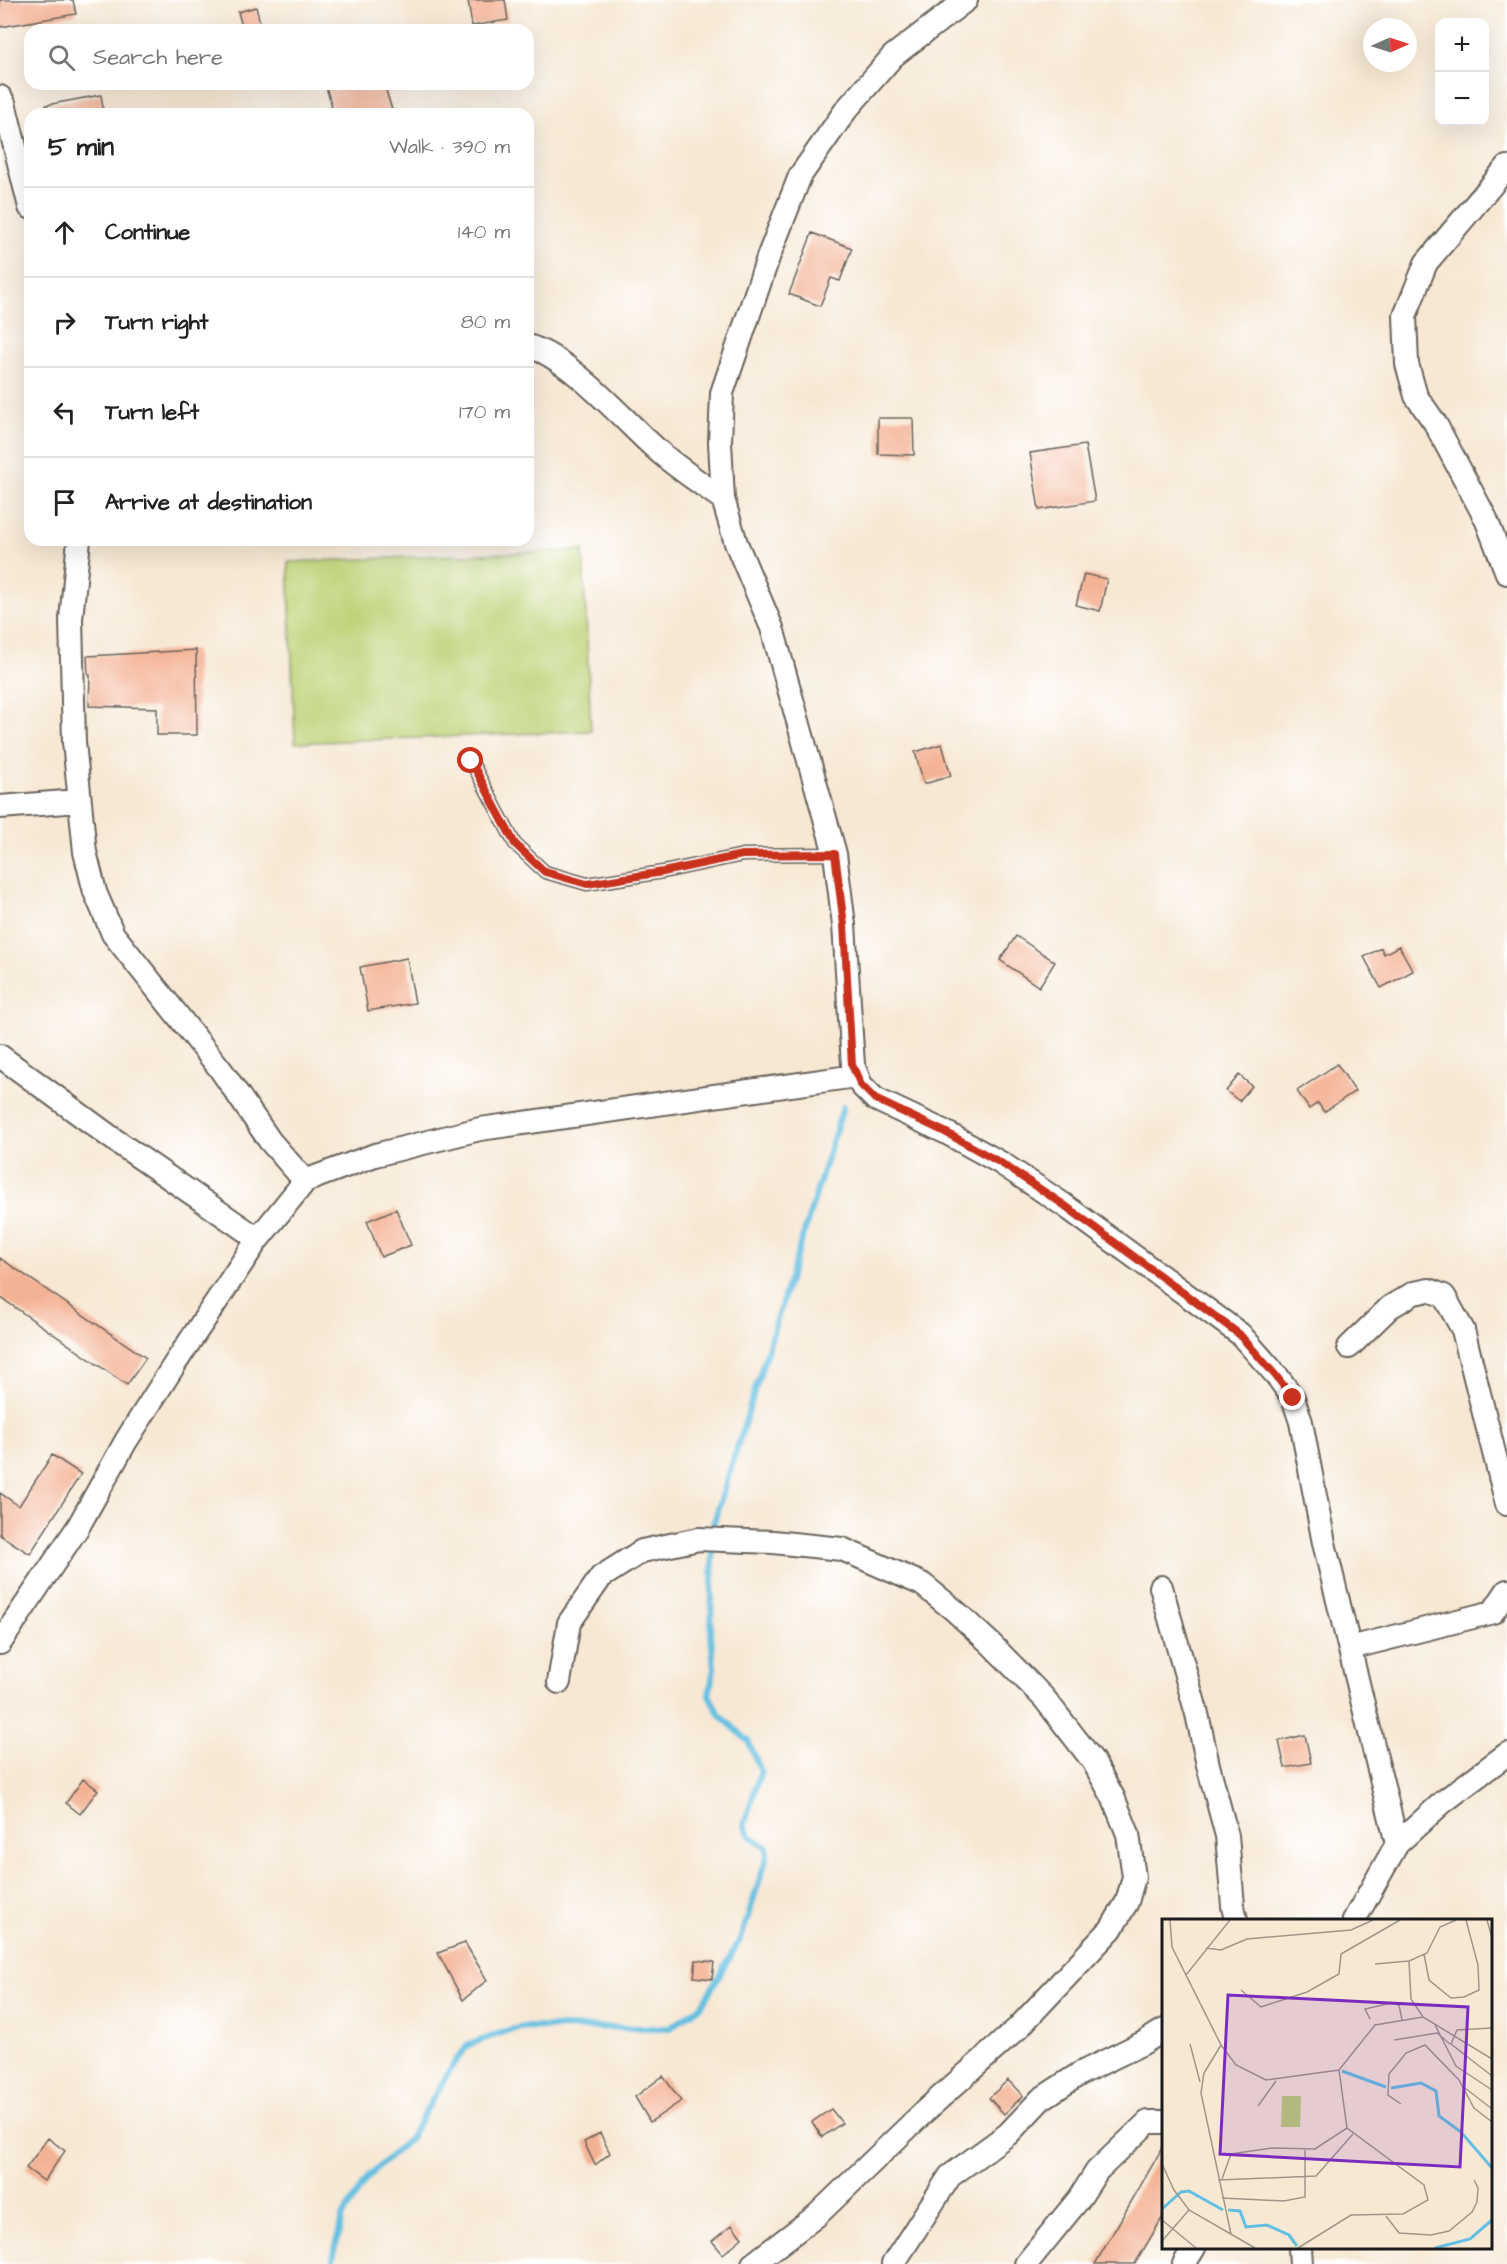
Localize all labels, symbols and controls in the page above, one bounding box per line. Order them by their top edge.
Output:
north arrow [1363,18,1417,72]
map controls [1435,18,1489,126]
button: + [1435,18,1489,72]
search box [24,24,534,90]
icon: search [45,41,78,74]
text: Search here [93,42,223,73]
button: − [1435,72,1489,126]
text: 5 min [48,129,114,165]
text: Walk · 390 m [389,133,510,161]
icon: ahead [48,216,81,249]
text: Continue [105,217,190,248]
text: 140 m [458,218,510,246]
icon: right [48,306,81,339]
text: Turn right [105,307,208,338]
text: 80 m [461,308,510,336]
icon: left [48,396,81,429]
text: Turn left [105,397,199,428]
text: 170 m [459,398,510,426]
icon: arrive [48,486,81,519]
text: Arrive at destination [105,487,312,518]
route start [457,747,483,773]
route end [1279,1384,1305,1410]
inset map [1162,1919,1492,2249]

